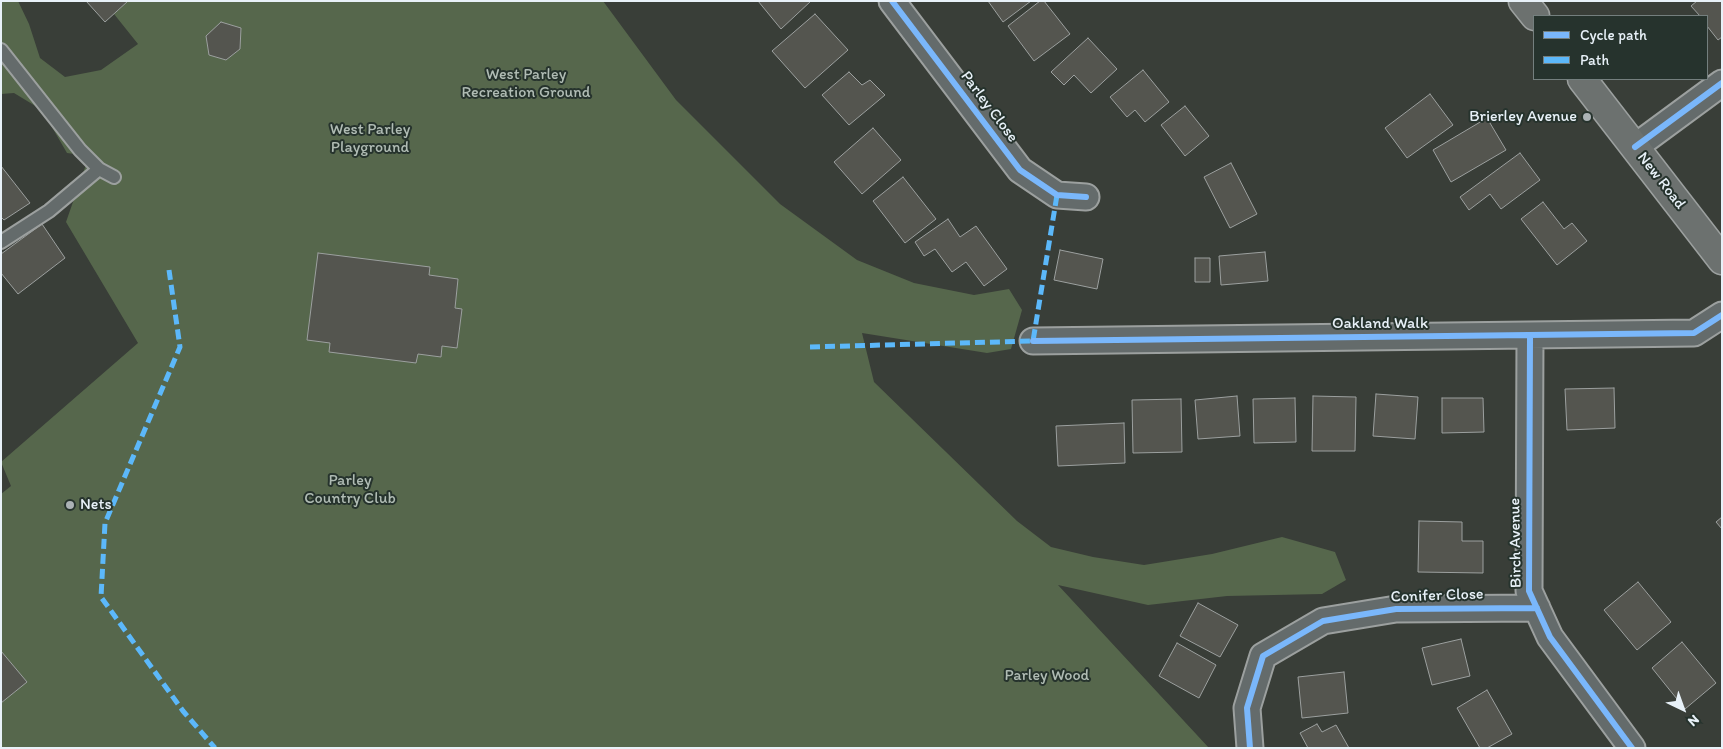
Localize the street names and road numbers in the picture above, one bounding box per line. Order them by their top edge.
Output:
street label: Parley Close [956,68,1022,146]
street label: New Road [1633,149,1689,213]
street label: Oakland Walk [1332,314,1428,334]
street label: Birch Avenue [1506,498,1526,588]
street label: Conifer Close [1390,585,1484,607]

